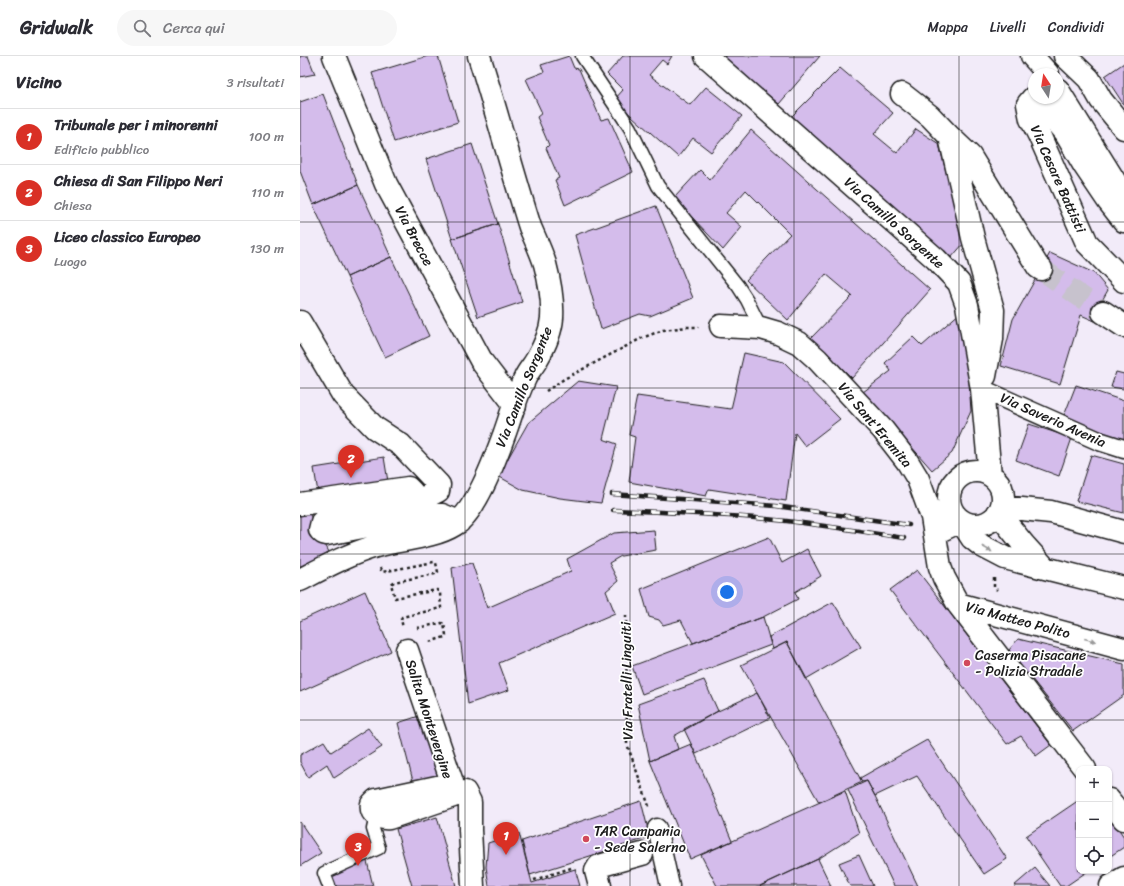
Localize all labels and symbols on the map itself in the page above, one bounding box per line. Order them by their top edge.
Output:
north arrow [1028,68,1064,104]
street label: Via Cesare Battisti [1023,121,1093,238]
street label: Via Camillo Sorgente [838,171,950,275]
street label: Via Brecce [388,201,440,271]
street label: Via Camillo Sorgente [488,323,560,451]
street label: Via Sant'Eremita [831,376,919,474]
street label: Via Saverio Avenia [996,385,1110,455]
pin: 2 [338,445,364,478]
one-way arrow [981,545,993,552]
your location [717,582,737,602]
street label: Via Matteo Polito [963,594,1073,646]
street label: Via Fratelli Linguiti [613,620,641,740]
one-way arrow [1084,637,1096,643]
place label: Caserma Pisacane - Polizia Stradale [975,643,1086,684]
street label: Salita Montevergine [398,656,460,782]
marker: Caserma Pisacane - Polizia Stradale [962,658,972,668]
place label: TAR Campania - Sede Salerno [594,819,686,860]
pin: 1 [493,822,519,855]
pin: 3 [345,833,371,866]
marker: TAR Campania - Sede Salerno [581,834,591,844]

